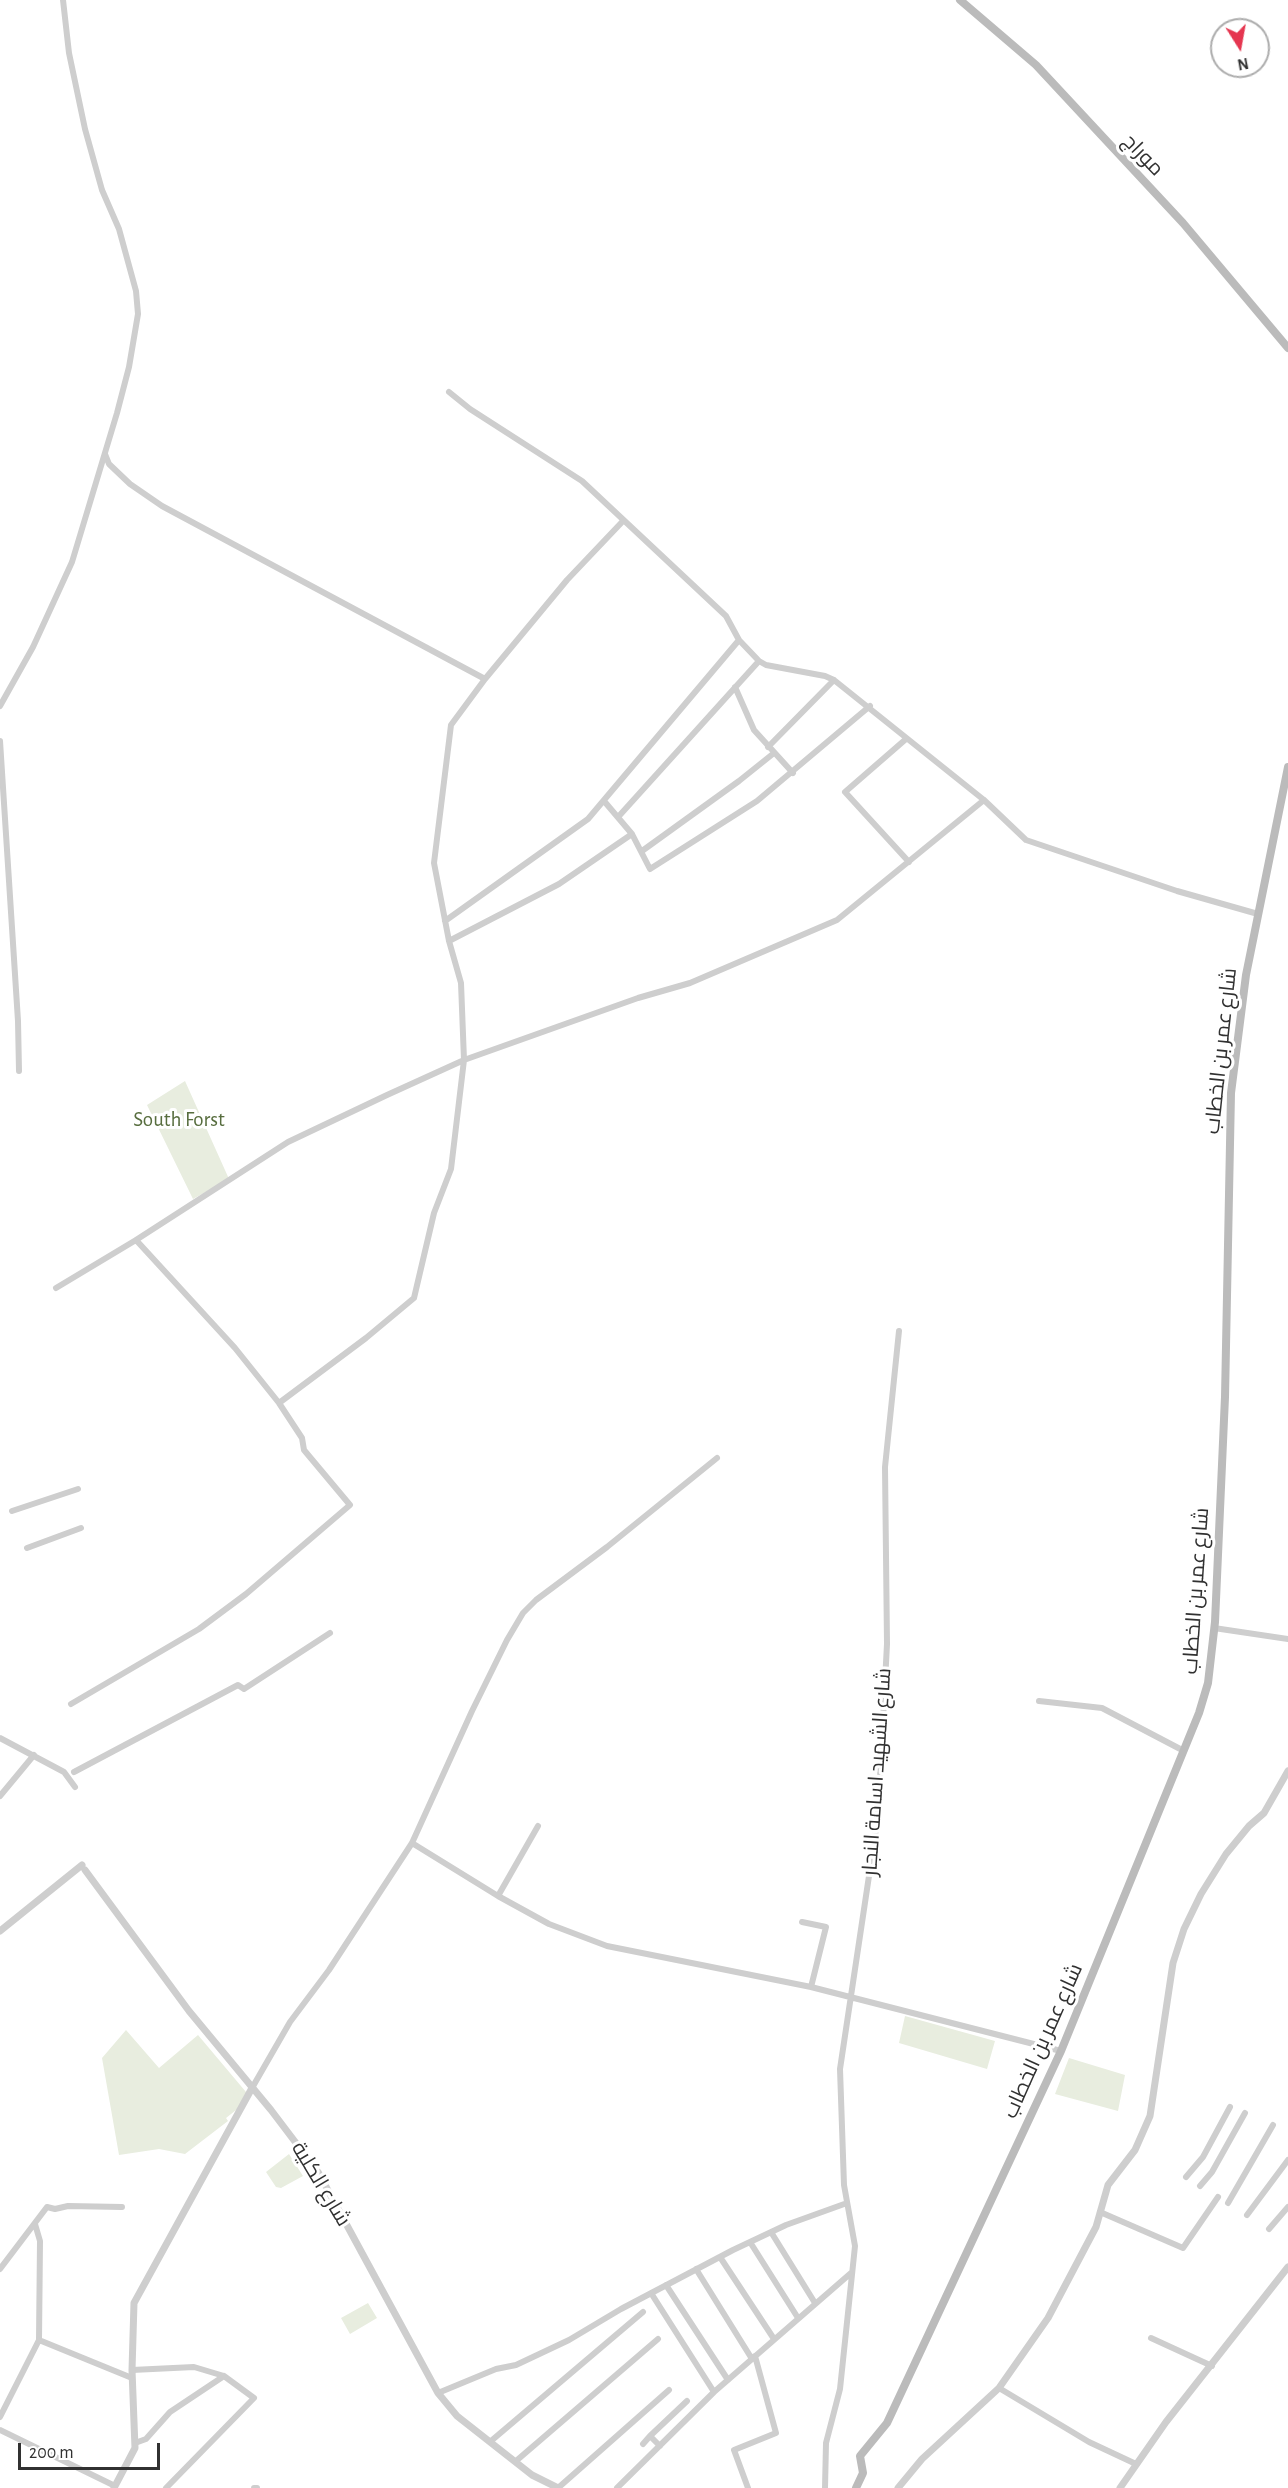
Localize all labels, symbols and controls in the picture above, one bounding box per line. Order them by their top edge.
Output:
north arrow [1210,18,1270,78]
text: N [1236,55,1250,73]
street label: موراج [1117,129,1169,181]
street label: شارع عمر بن الخطاب [1200,967,1242,1135]
park label: South Forst [133,1107,225,1133]
street label: شارع عمر بن الخطاب [1178,1507,1214,1675]
street label: شارع الشهيد اسامة النجار [857,1667,897,1877]
street label: شارع عمر بن الخطاب [998,1960,1088,2122]
street label: شارع الكلية [286,2137,356,2231]
scale bar [21,2431,164,2469]
text: 200 m [29,2444,74,2462]

